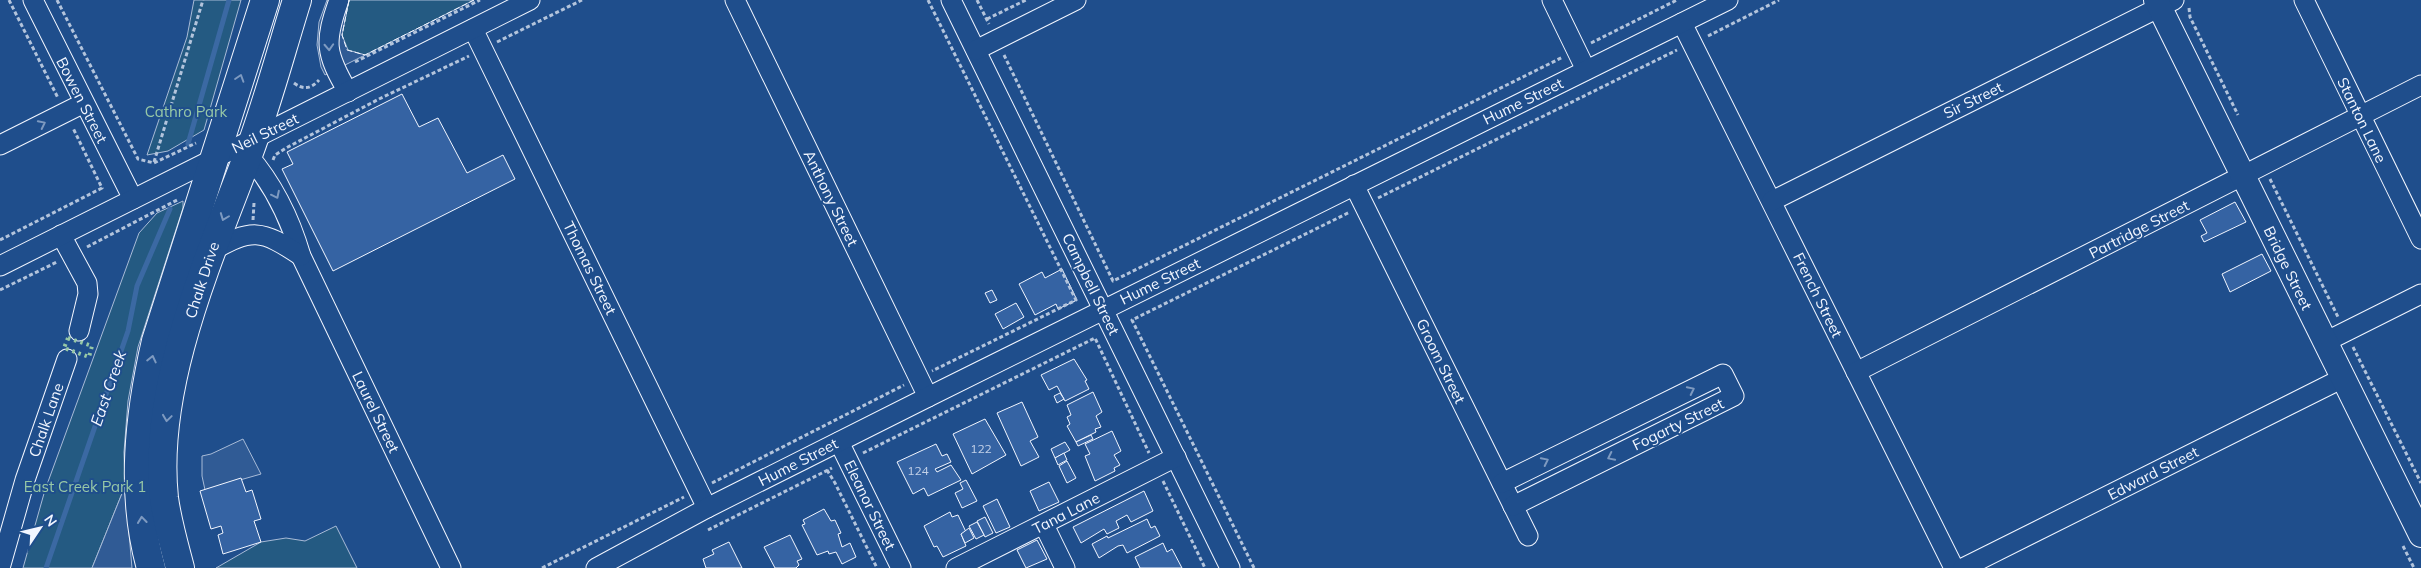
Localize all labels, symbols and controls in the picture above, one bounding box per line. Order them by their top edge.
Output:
one-way arrow [324,43,335,51]
street label: Bowen Street [52,54,112,146]
street label: Hume Street [1480,73,1566,129]
one-way arrow [234,74,244,83]
street label: Stanton Lane [2333,74,2391,166]
street label: Sir Street [1940,77,2006,123]
park label: Cathro Park [145,102,227,121]
street label: Neil Street [229,109,301,157]
one-way arrow [37,120,46,130]
street label: Anthony Street [800,147,862,249]
one-way arrow [270,190,280,199]
street label: Partridge Street [2086,196,2192,262]
one-way arrow [220,212,230,220]
street label: Thomas Street [559,218,621,318]
street label: Bridge Street [2260,223,2316,313]
street label: Campbell Street [1058,230,1124,338]
street label: Chalk Drive [181,239,223,321]
street label: French Street [1789,249,1847,341]
street label: Hume Street [1117,253,1203,309]
street label: Groom Street [1412,315,1470,407]
water label: East Creek [86,347,131,429]
one-way arrow [146,354,157,363]
street label: Laurel Street [348,368,404,456]
street label: Chalk Lane [24,380,68,460]
one-way arrow [1686,385,1695,396]
street label: Fogarty Street [1629,394,1727,454]
one-way arrow [162,413,172,422]
street label: Hume Street [755,434,841,490]
house number: 122 [970,441,992,456]
street label: Edward Street [2104,442,2202,504]
one-way arrow [1607,451,1616,461]
street label: Eleanor Street [840,457,900,553]
one-way arrow [1540,458,1549,468]
house number: 124 [907,463,929,478]
park label: East Creek Park 1 [24,477,146,496]
street label: Tana Lane [1029,488,1103,538]
north arrow [15,503,65,553]
text: N [40,511,61,530]
one-way arrow [137,516,148,524]

